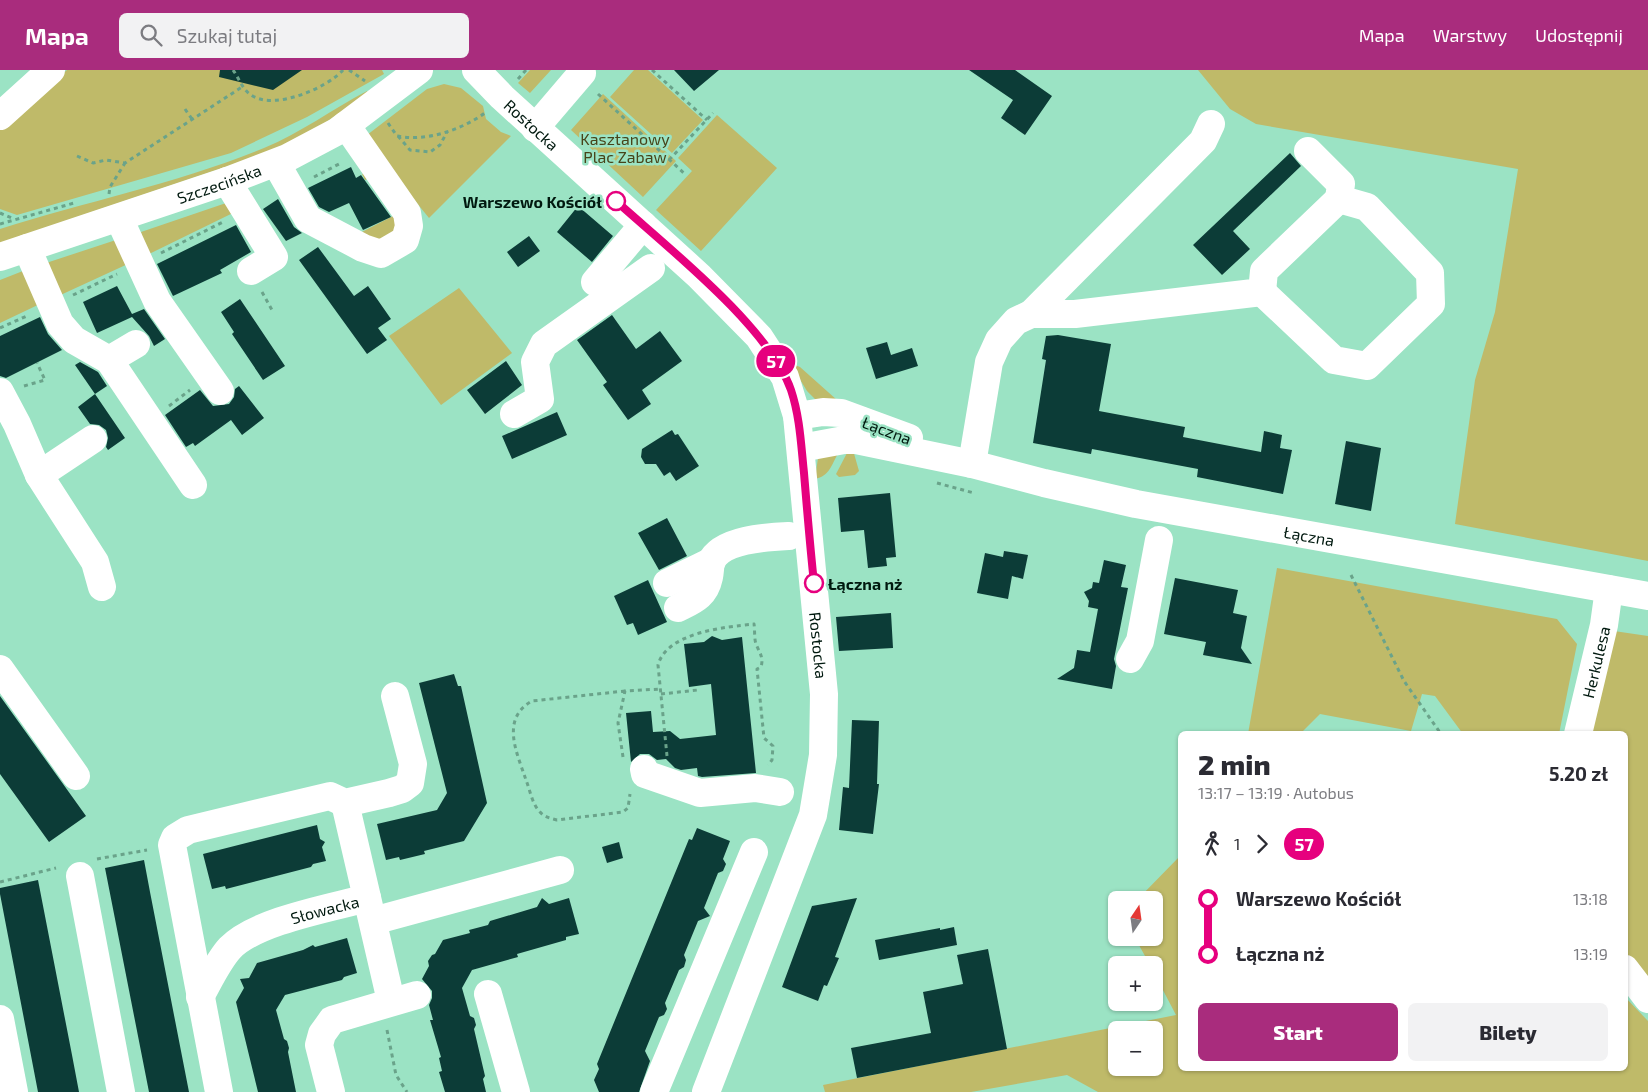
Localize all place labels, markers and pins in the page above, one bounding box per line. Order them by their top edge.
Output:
marker: Warszewo Kościół [606,191,626,211]
place label: Warszewo Kościół [463,192,602,211]
marker: Łączna nż [804,573,824,593]
place label: Łączna nż [828,574,903,593]

